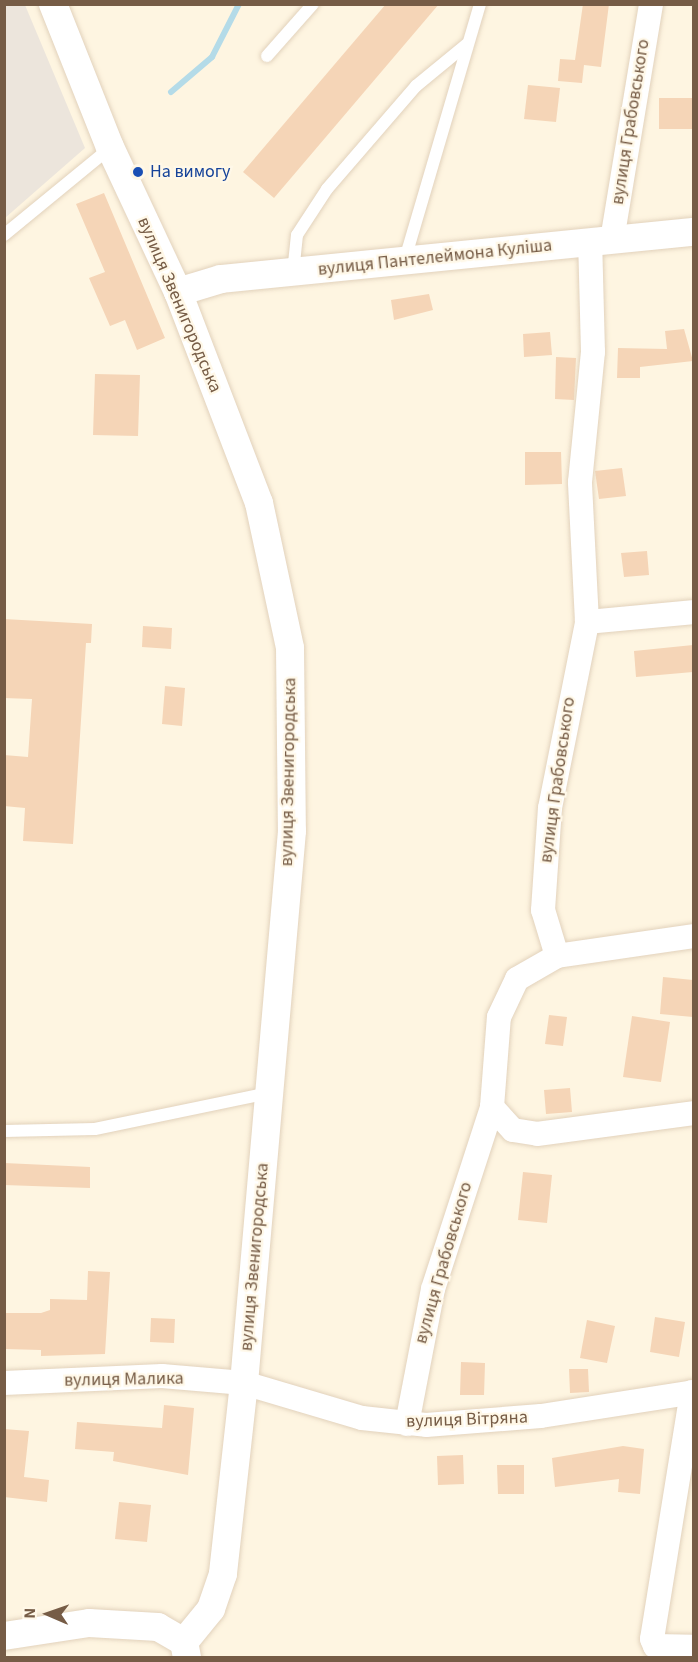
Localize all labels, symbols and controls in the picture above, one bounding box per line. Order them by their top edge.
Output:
street label: вулиця Грабовського [607,38,655,206]
place label: На вимогу [150,161,230,183]
marker: На вимогу [131,165,145,179]
street label: вулиця Звенигородська [132,214,226,396]
street label: вулиця Пантелеймона Куліша [317,235,553,281]
street label: вулиця Звенигородська [277,677,301,867]
street label: вулиця Грабовського [536,696,580,864]
street label: вулиця Звенигородська [236,1162,274,1352]
street label: вулиця Грабовського [411,1180,477,1346]
street label: вулиця Малика [64,1368,184,1392]
street label: вулиця Вітряна [406,1407,528,1433]
north arrow [18,1584,78,1644]
text: N [19,1608,41,1619]

